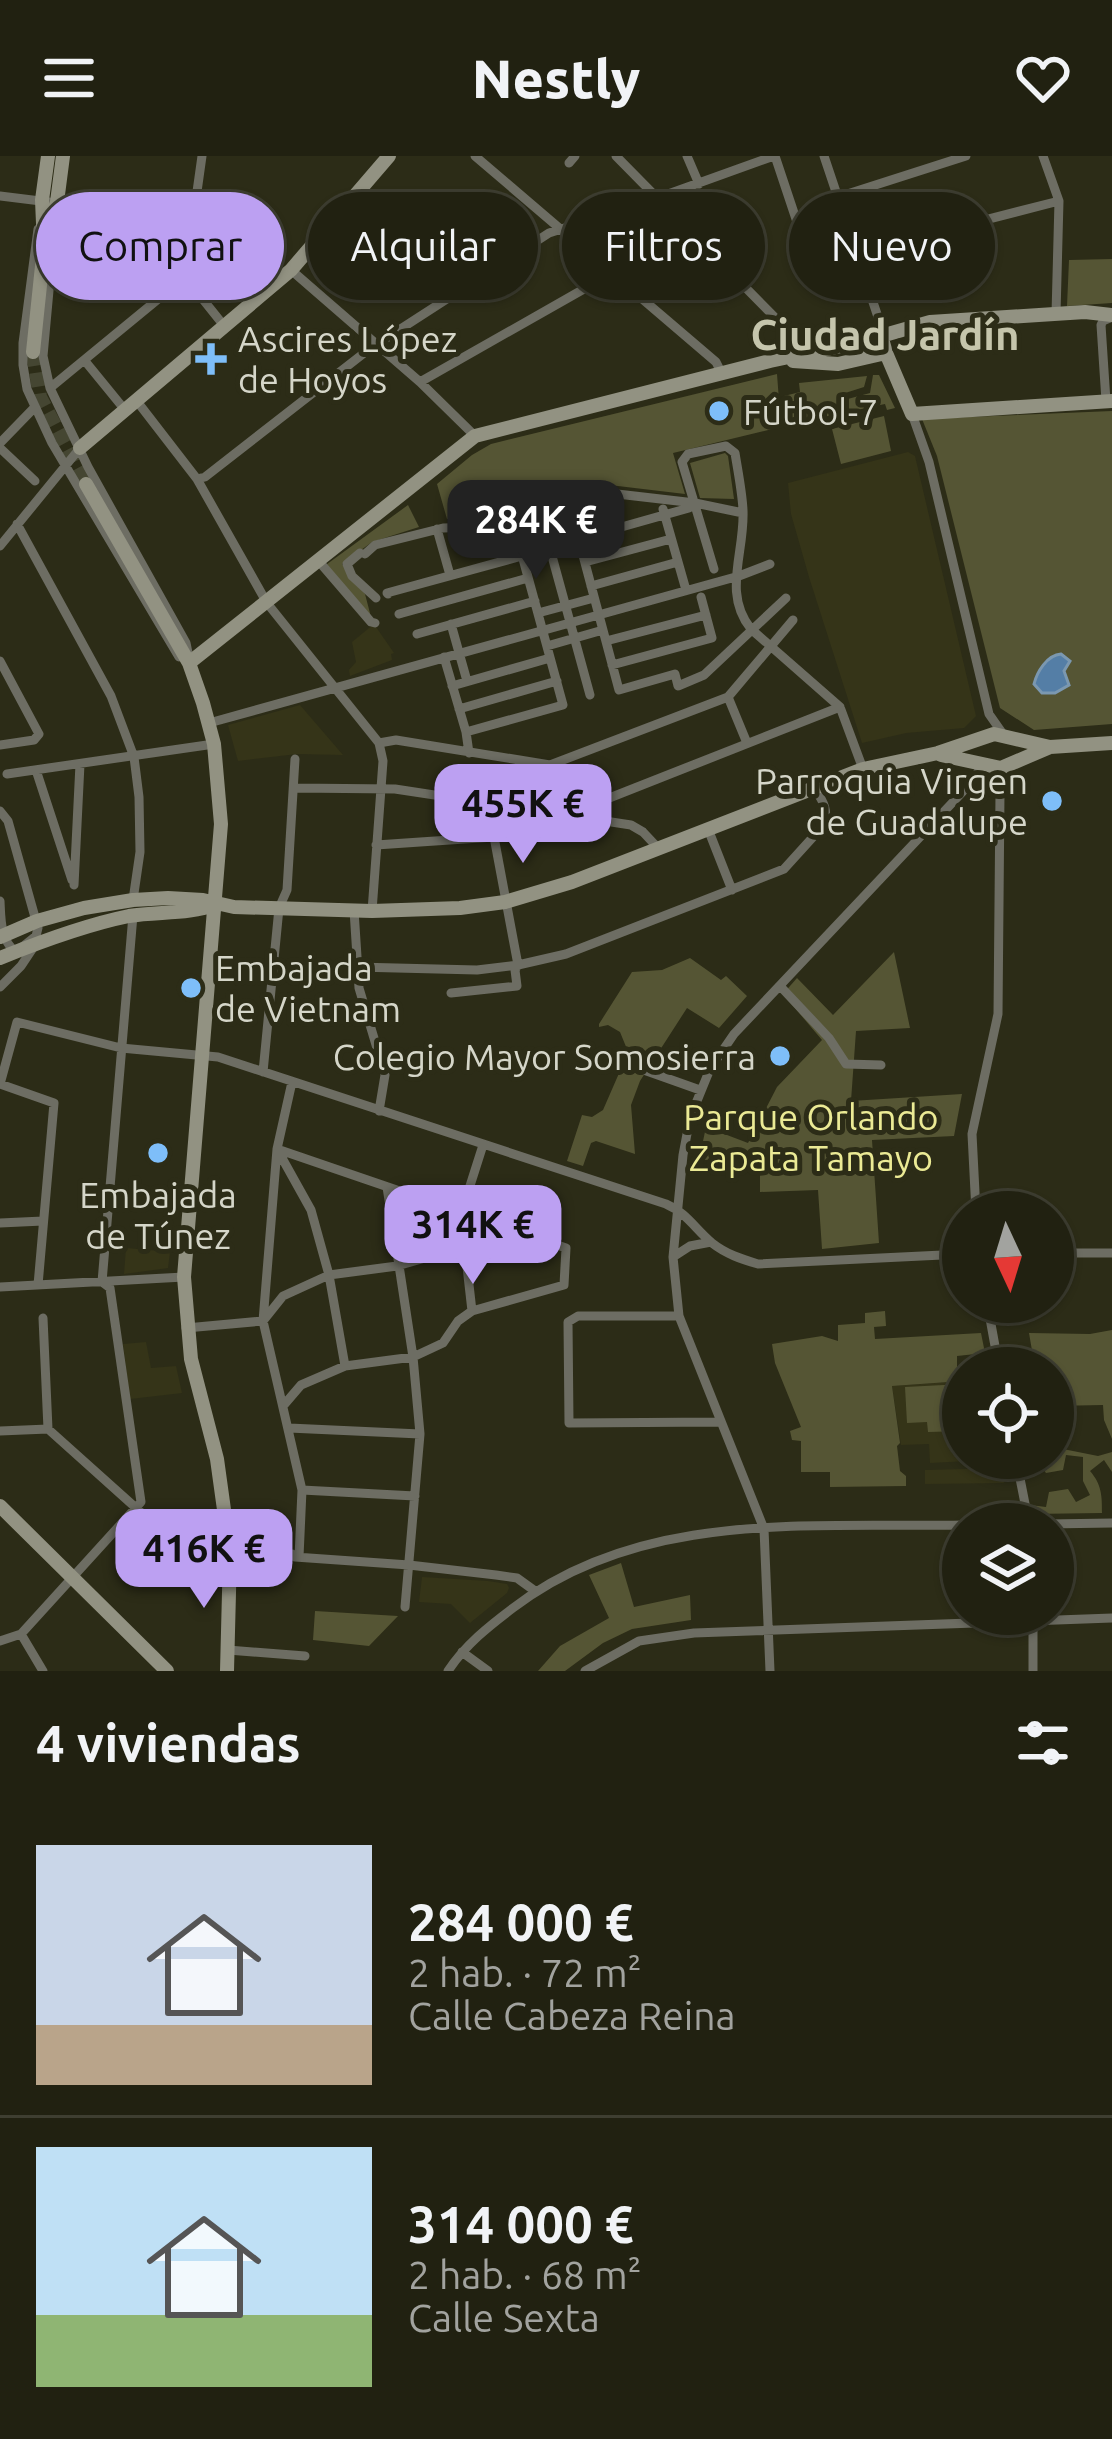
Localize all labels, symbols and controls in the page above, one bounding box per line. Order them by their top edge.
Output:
icon: menu [36,45,102,111]
icon: heart [1010,45,1076,111]
text: Nestly [472,48,640,108]
chip: Comprar [36,192,284,300]
chip: Alquilar [308,192,538,300]
chip: Filtros [562,192,765,300]
chip: Nuevo [789,192,995,300]
district label: Ciudad Jardín [750,311,1020,358]
place label: Ascires López de Hoyos [238,318,457,400]
marker: Ascires López de Hoyos [195,343,227,375]
place label: Fútbol-7 [743,391,878,432]
marker: Fútbol-7 [706,398,732,424]
pin: 284K € [438,480,634,582]
text: 284K € [474,497,598,540]
place label: Parroquia Virgen de Guadalupe [755,760,1028,842]
pin: 455K € [425,764,621,866]
text: 455K € [461,781,585,824]
marker: Parroquia Virgen de Guadalupe [1039,788,1065,814]
place label: Embajada de Vietnam [215,947,401,1029]
marker: Embajada de Vietnam [178,975,204,1001]
place label: Colegio Mayor Somosierra [333,1036,756,1077]
marker: Colegio Mayor Somosierra [767,1043,793,1069]
park label: Parque Orlando Zapata Tamayo [683,1096,939,1178]
marker: Embajada de Túnez [145,1140,171,1166]
place label: Embajada de Túnez [79,1174,237,1256]
pin: 314K € [375,1185,571,1287]
north arrow [942,1191,1074,1323]
map controls [942,1191,1074,1635]
text: 314K € [411,1202,535,1245]
button: locate [942,1347,1074,1479]
button: layers [942,1503,1074,1635]
pin: 416K € [106,1509,302,1611]
text: 416K € [142,1526,266,1569]
icon: filters [1010,1710,1076,1776]
text: 4 viviendas [36,1714,301,1772]
icon: home [132,1893,276,2037]
text: 284 000 € [408,1893,634,1951]
text: 2 hab. · 72 m² [408,1951,642,1994]
text: Calle Cabeza Reina [408,1994,736,2037]
icon: home [132,2195,276,2339]
text: 314 000 € [408,2195,634,2253]
text: 2 hab. · 68 m² [408,2253,642,2296]
text: Calle Sexta [408,2296,600,2339]

